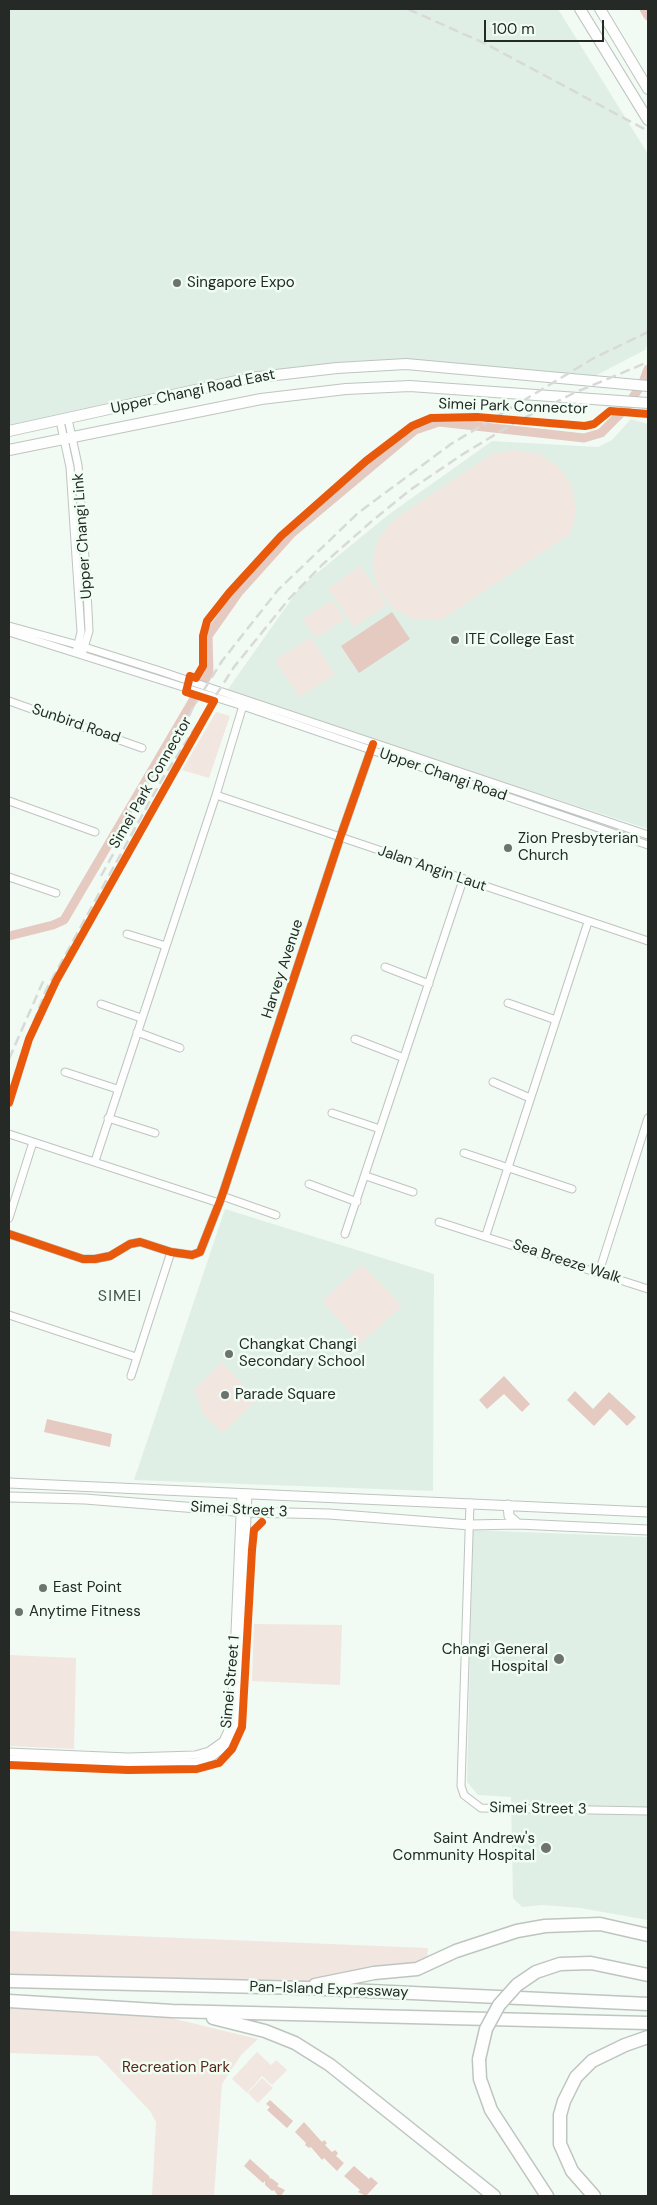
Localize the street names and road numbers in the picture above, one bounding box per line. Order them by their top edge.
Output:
street label: Upper Changi Road East [109,366,277,418]
street label: Simei Park Connector [438,395,588,419]
street label: Upper Changi Link [70,472,96,600]
street label: Sunbird Road [29,700,123,748]
street label: Simei Park Connector [106,714,196,852]
street label: Upper Changi Road [377,745,509,805]
street label: Jalan Angin Laut [375,842,489,896]
street label: Harvey Avenue [259,917,307,1021]
street label: Sea Breeze Walk [511,1236,623,1288]
street label: Simei Street 3 [190,1498,288,1522]
street label: Simei Street 1 [218,1635,244,1729]
street label: Simei Street 3 [489,1799,587,1819]
street label: Pan-Island Expressway [249,1978,409,2002]

